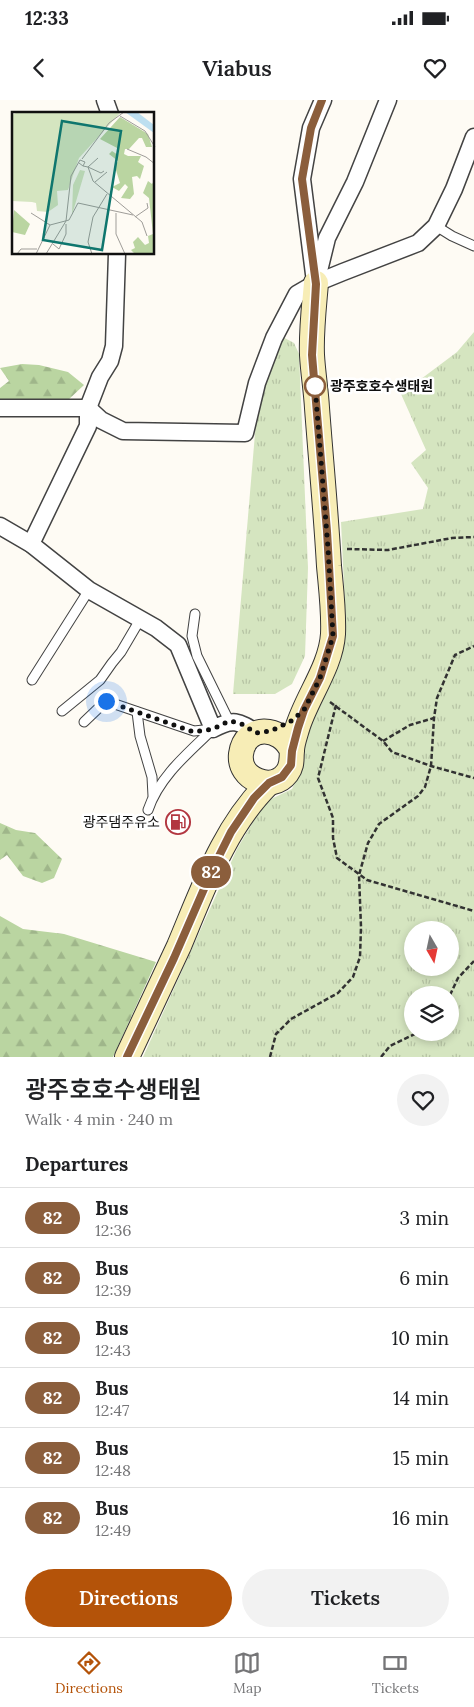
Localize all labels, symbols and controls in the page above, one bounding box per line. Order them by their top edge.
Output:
text: 12:33 [25,6,69,30]
icon: back [25,54,53,82]
text: Viabus [202,54,272,82]
icon: heart [421,54,449,82]
inset map [12,112,155,255]
marker: 광주호호수생태원 [304,375,326,397]
place label: 광주호호수생태원 [330,377,433,395]
your location [94,689,119,714]
fuel station icon: 광주댐주유소 [165,809,191,835]
place label: 광주댐주유소 [83,813,160,831]
line badge: 82 [188,856,234,888]
text: 82 [201,860,221,883]
north arrow [404,921,459,976]
map controls [404,921,459,1041]
button: layers [404,986,459,1041]
text: 광주호호수생태원 [25,1074,202,1105]
button: heart [397,1074,449,1126]
text: Walk · 4 min · 240 m [25,1109,173,1129]
text: Departures [25,1152,128,1176]
text: Bus [95,1196,128,1220]
text: 82 [43,1206,62,1229]
text: 3 min [400,1206,449,1230]
text: 12:36 [95,1220,132,1240]
text: Bus [95,1256,128,1280]
text: 82 [43,1266,62,1289]
text: 6 min [399,1266,449,1290]
text: 12:39 [95,1280,132,1300]
text: Bus [95,1316,128,1340]
text: 82 [43,1326,62,1349]
text: 10 min [391,1326,449,1350]
text: 12:43 [95,1340,131,1360]
text: Bus [95,1376,128,1400]
text: 82 [43,1386,62,1409]
text: 14 min [393,1386,449,1410]
text: 12:47 [95,1400,129,1420]
text: Bus [95,1436,128,1460]
text: 82 [43,1446,62,1469]
text: 15 min [393,1446,449,1470]
text: 12:48 [95,1460,131,1480]
text: Bus [95,1496,128,1520]
text: 82 [43,1506,62,1529]
text: 16 min [392,1506,449,1530]
text: 12:49 [95,1520,131,1540]
button: Directions [25,1569,232,1627]
button: Tickets [242,1569,449,1627]
tab: Directions [55,1649,123,1697]
tab: Map [233,1649,262,1697]
tab: Tickets [372,1649,419,1697]

